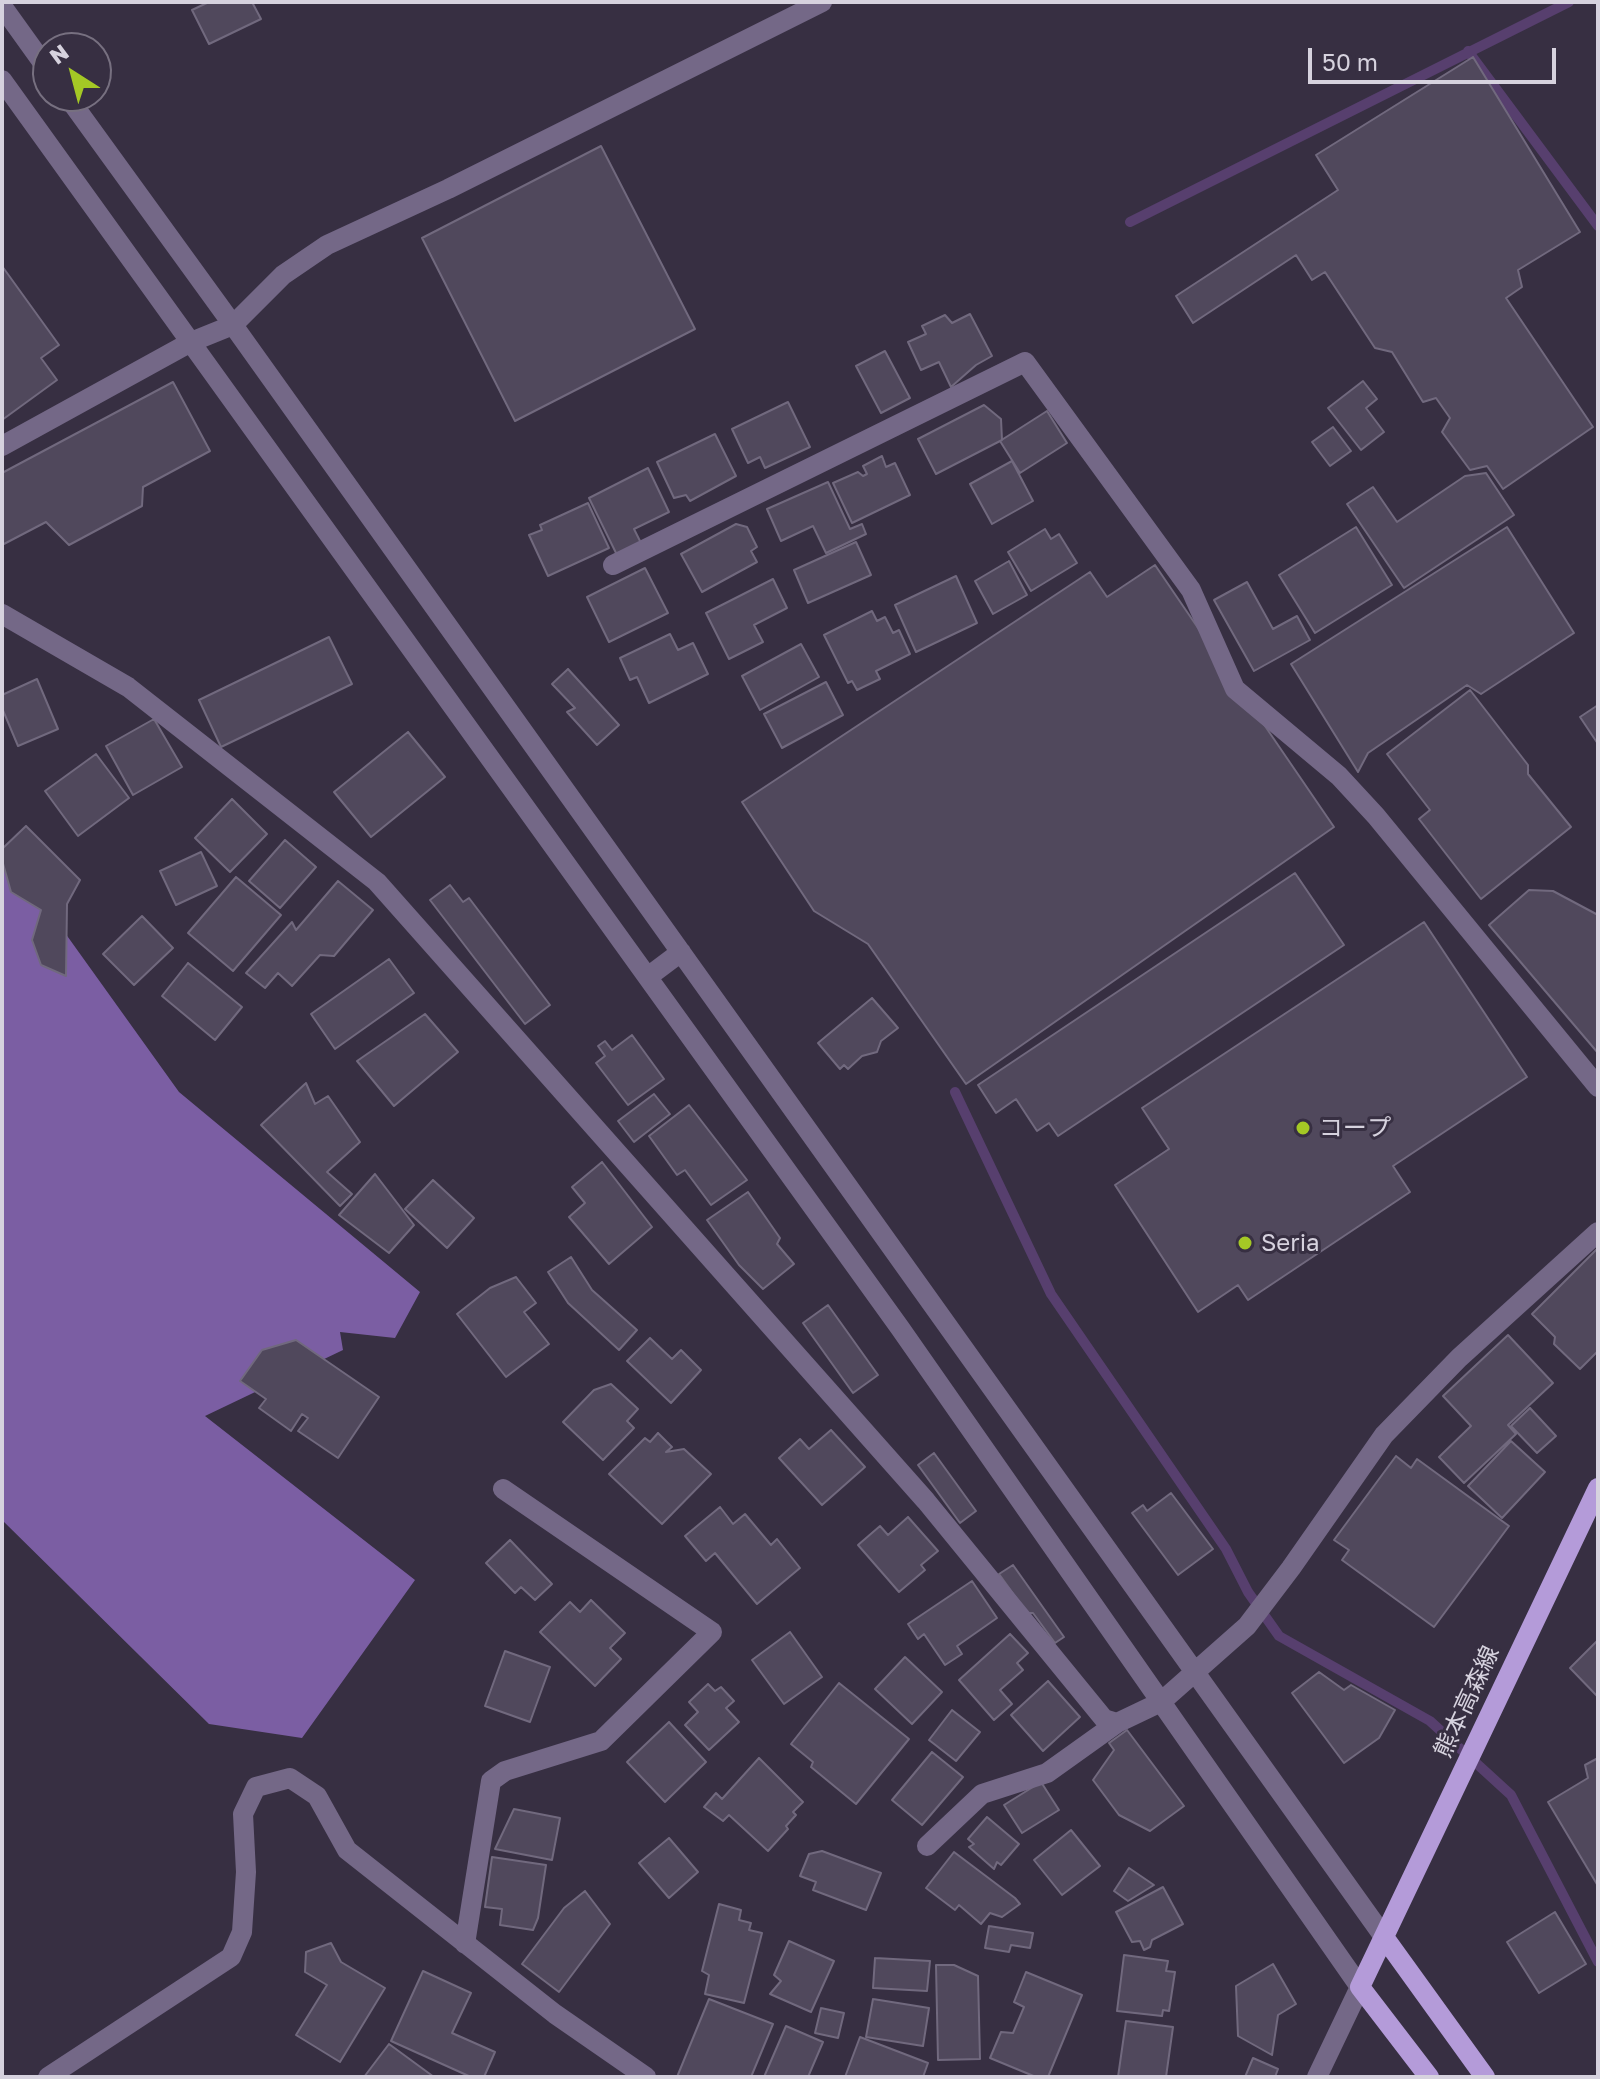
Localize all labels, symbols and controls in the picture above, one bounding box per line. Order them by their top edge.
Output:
north arrow [32,32,112,112]
scale bar [1312,32,1560,82]
text: N [44,38,73,70]
text: 50 m [1322,47,1378,76]
place label: コープ [1319,1114,1391,1142]
marker: コープ [1294,1119,1312,1137]
place label: Seria [1261,1229,1320,1257]
marker: Seria [1236,1234,1254,1252]
street label: 熊本高森線 [1429,1642,1505,1762]

